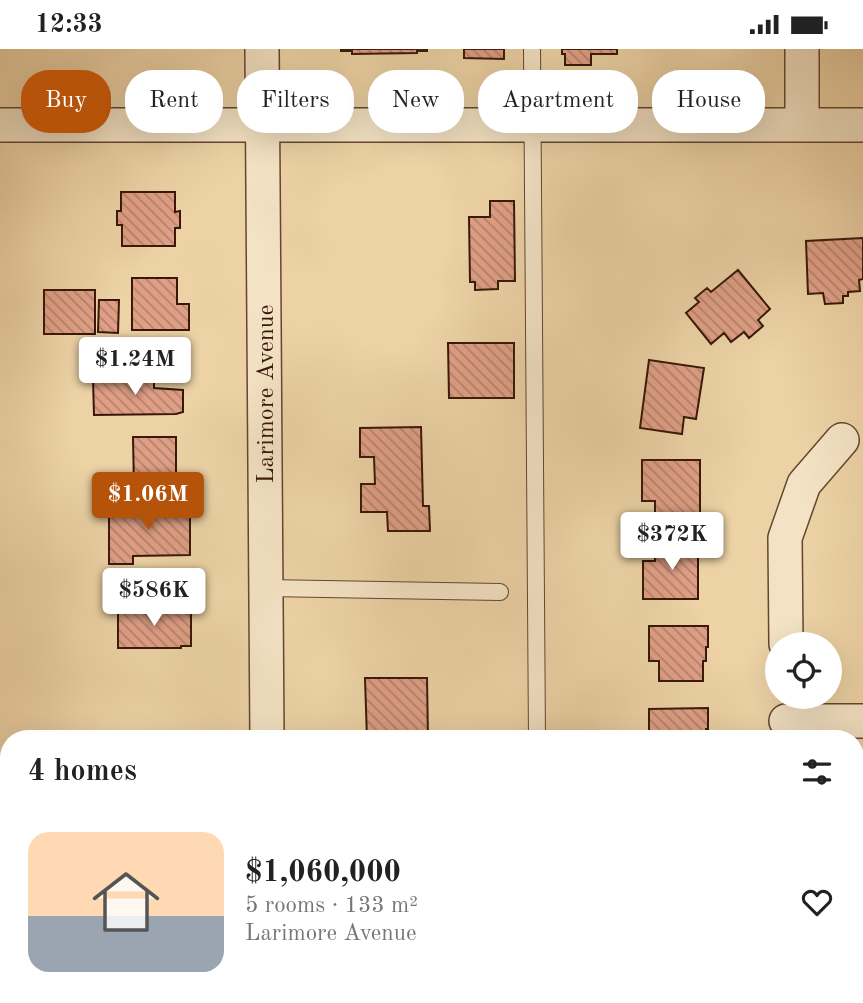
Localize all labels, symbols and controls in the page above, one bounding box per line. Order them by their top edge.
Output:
text: 12:33 [35,12,103,38]
chip: Buy [21,70,111,133]
chip: Rent [125,70,223,133]
chip: Filters [237,70,354,133]
chip: New [368,70,464,133]
chip: Apartment [478,70,638,133]
chip: House [652,70,765,133]
street label: Larimore Avenue [255,304,279,484]
pin: $1.24M [78,337,192,397]
text: $1.24M [95,348,175,371]
pin: $1.06M [91,473,205,532]
text: $1.06M [108,483,188,506]
pin: $372K [623,512,721,572]
text: $372K [636,523,708,546]
pin: $586K [105,569,203,628]
text: $586K [118,579,190,602]
map controls [765,632,842,709]
button: locate [765,632,842,709]
icon: filters [798,753,836,791]
text: 4 homes [28,757,137,787]
text: $1,060,000 [245,858,401,888]
icon: home [84,860,168,944]
icon: heart [798,883,836,921]
text: 5 rooms · 133 m² [245,894,418,917]
text: Larimore Avenue [245,922,417,945]

